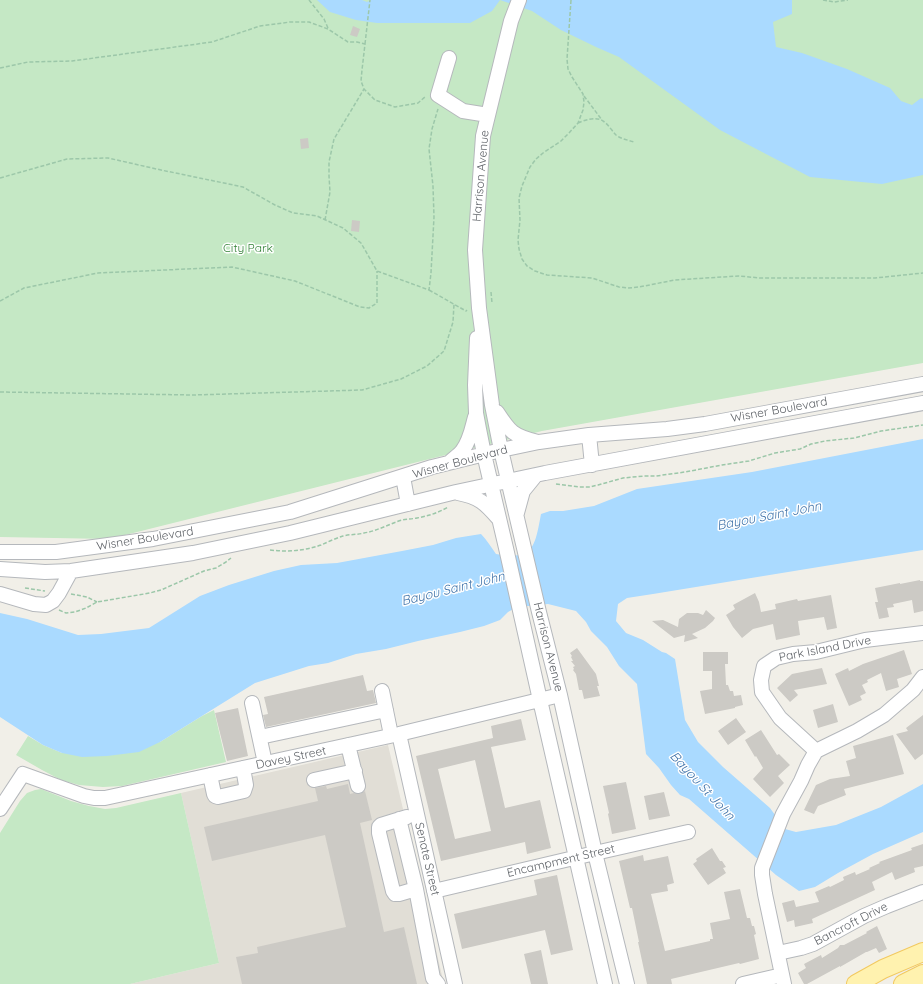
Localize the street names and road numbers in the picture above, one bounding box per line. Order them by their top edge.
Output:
street label: Harrison Avenue [470,130,492,222]
street label: Wisner Boulevard [730,394,828,426]
street label: Wisner Boulevard [411,442,509,482]
street label: Wisner Boulevard [96,524,194,554]
street label: Harrison Avenue [530,601,566,693]
street label: Park Island Drive [778,633,872,665]
street label: Davey Street [254,744,328,772]
street label: Senate Street [412,821,442,897]
street label: Encampment Street [506,842,616,880]
street label: Bancroft Drive [812,899,890,949]

